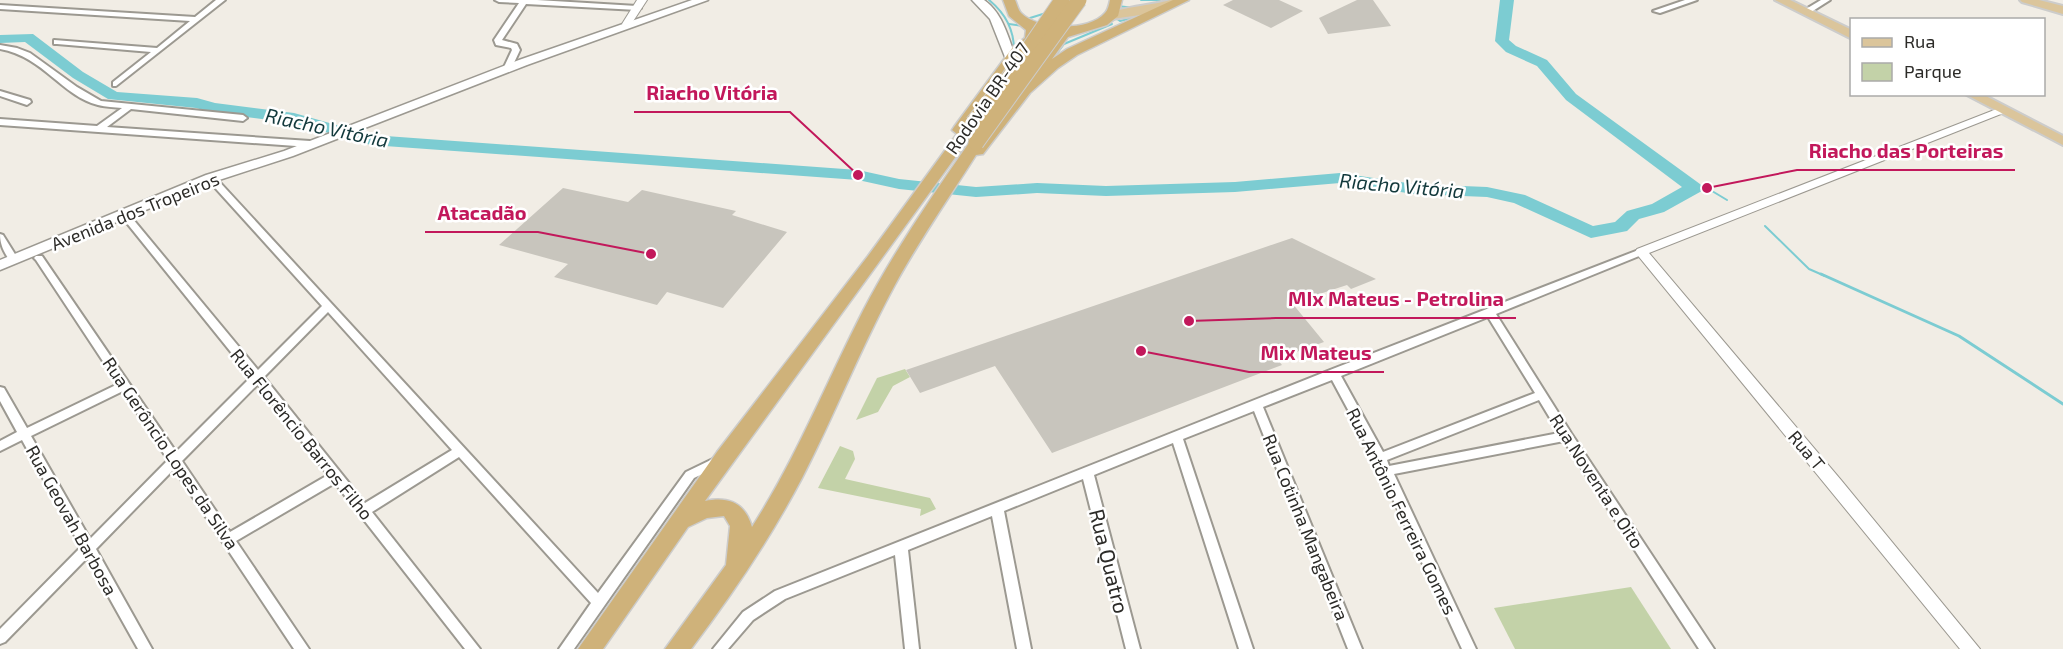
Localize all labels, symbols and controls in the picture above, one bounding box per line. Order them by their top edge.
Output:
legend [1850,18,2045,96]
text: Rua [1904,30,1935,52]
street label: Rodovia BR-407 [940,38,1034,158]
text: Parque [1904,60,1962,82]
callout: Riacho Vitória [634,74,790,112]
text: Riacho Vitória [646,80,778,104]
water label: Riacho Vitória [263,102,391,152]
callout: Riacho das Porteiras [1797,132,2015,170]
text: Riacho das Porteiras [1809,138,2003,162]
street label: Avenida dos Tropeiros [48,167,222,255]
water label: Riacho Vitória [1338,168,1466,202]
callout: Atacadão [425,194,538,232]
text: Atacadão [437,200,527,224]
callout: MIx Mateus - Petrolina [1276,280,1516,318]
text: MIx Mateus - Petrolina [1288,286,1504,310]
callout: Mix Mateus [1249,334,1384,372]
text: Mix Mateus [1260,340,1372,364]
street label: Rua Florêncio Barros Filho [226,344,378,524]
street label: Rua Gerôncio Lopes da Silva [98,353,244,553]
street label: Rua Antônio Ferreira Gomes [1342,404,1462,618]
street label: Rua Noventa e Oito [1545,410,1649,552]
street label: Rua T [1784,426,1830,475]
street label: Rua Cotinha Mangabeira [1258,430,1354,624]
street label: Rua Geovah Barbosa [22,441,122,599]
street label: Rua Quatro [1084,506,1135,616]

